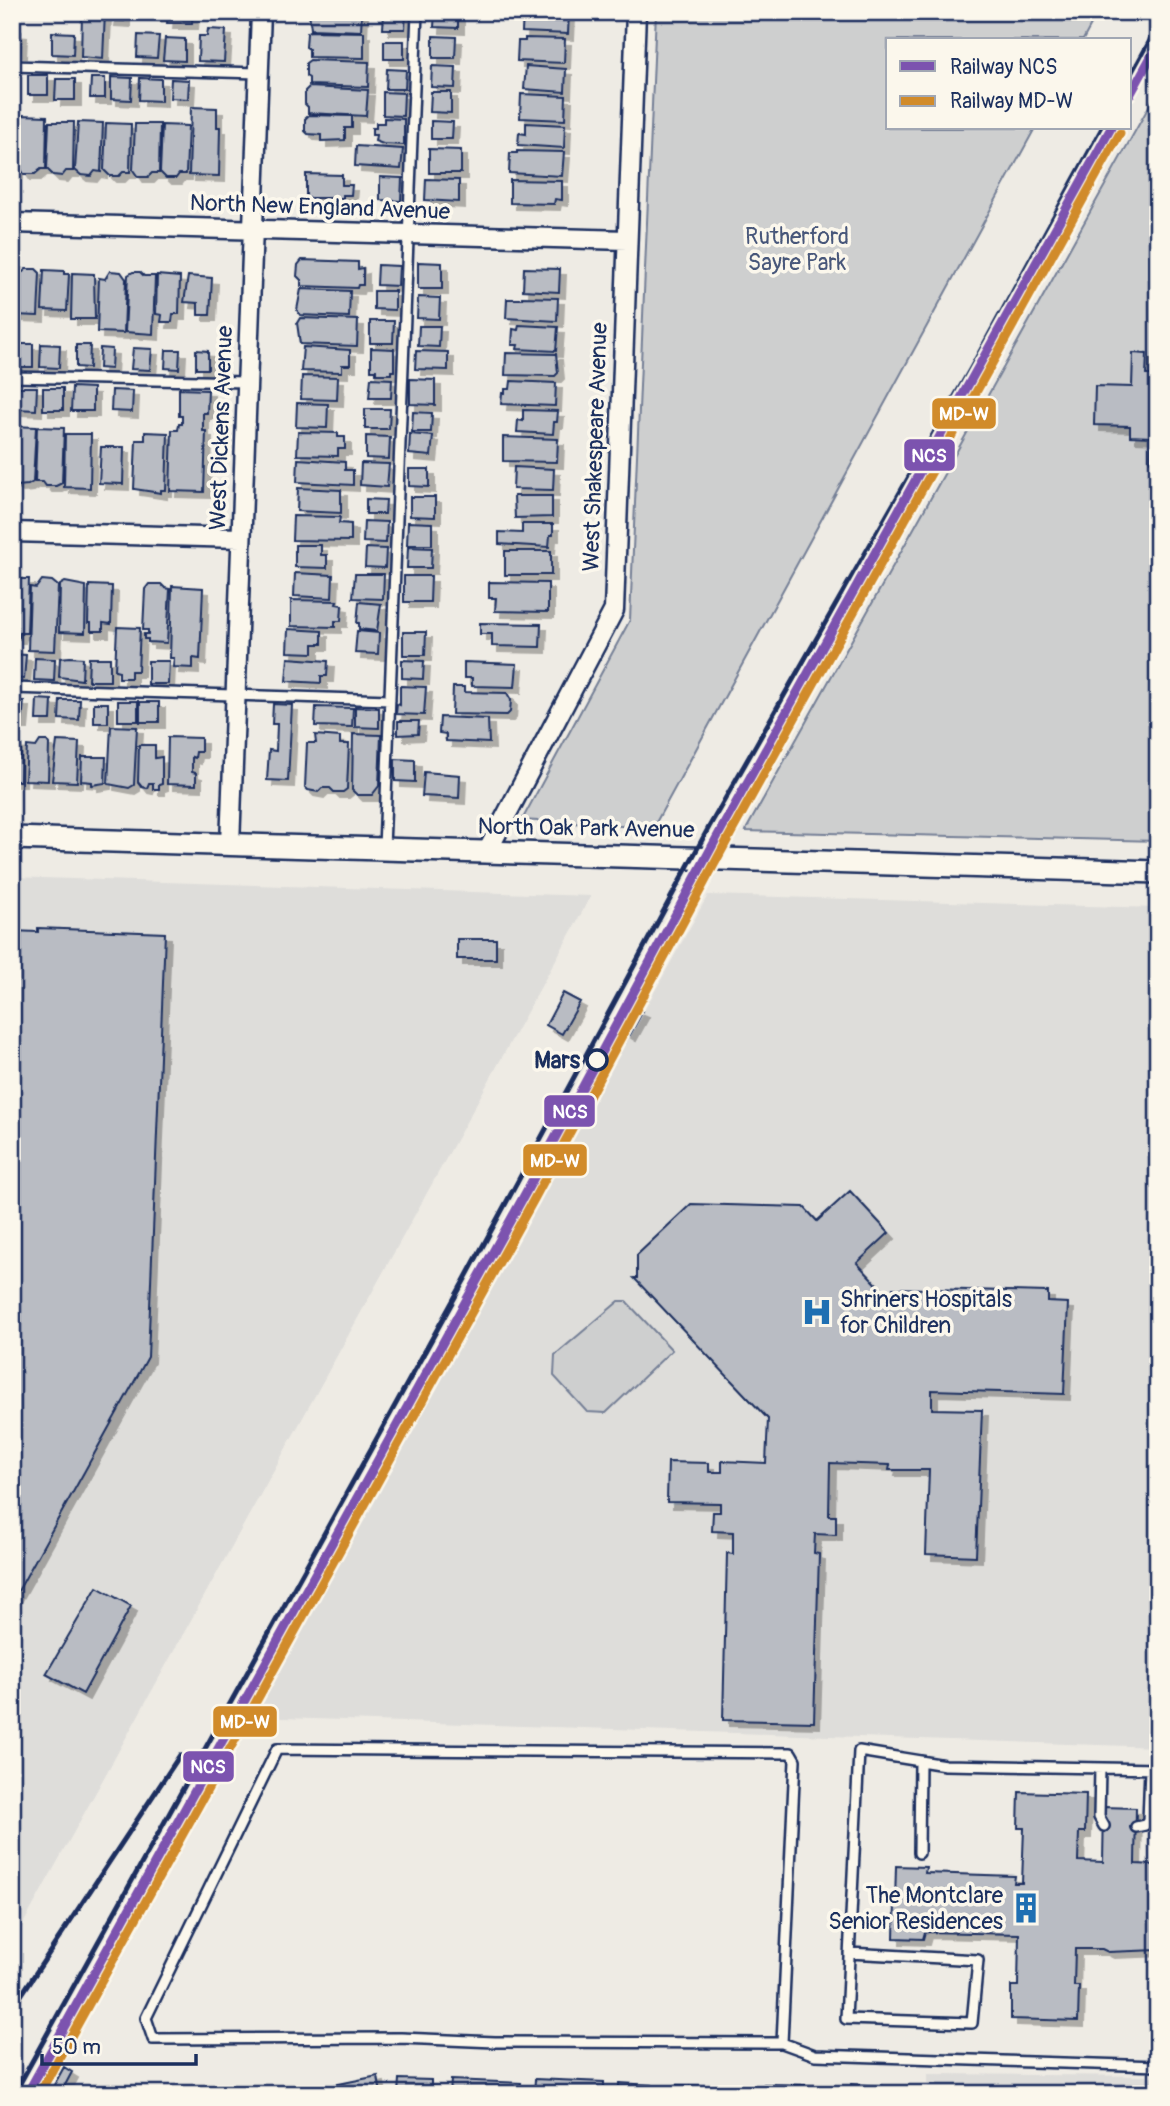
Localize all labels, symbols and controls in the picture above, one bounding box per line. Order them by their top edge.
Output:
legend [886,38,1132,130]
text: Railway NCS [950,54,1058,81]
text: Railway MD-W [950,88,1073,115]
street label: North New England Avenue [189,188,451,226]
park label: Rutherford Sayre Park [745,222,849,277]
street label: West Shakespeare Avenue [576,321,614,572]
street label: West Dickens Avenue [203,325,239,531]
line badge: MD-W [931,397,997,430]
text: MD-W [939,402,989,426]
line badge: NCS [903,438,956,472]
text: NCS [911,444,947,468]
street label: North Oak Park Avenue [477,812,695,844]
place label: Mars [534,1046,581,1075]
marker: Mars [586,1049,608,1071]
line badge: NCS [543,1094,596,1128]
text: NCS [552,1100,588,1124]
line badge: MD-W [522,1143,588,1177]
text: MD-W [530,1149,580,1173]
place label: Shriners Hospitals for Children [840,1285,1012,1340]
hospital icon: Shriners Hospitals for Children [800,1295,834,1329]
line badge: MD-W [212,1705,278,1738]
text: MD-W [220,1710,270,1734]
line badge: NCS [182,1750,235,1783]
text: NCS [190,1755,226,1779]
place label: The Montclare Senior Residences [828,1881,1004,1936]
building icon: The Montclare Senior Residences [1009,1891,1043,1925]
scale bar [42,2022,196,2066]
text: 50 m [52,2034,101,2061]

